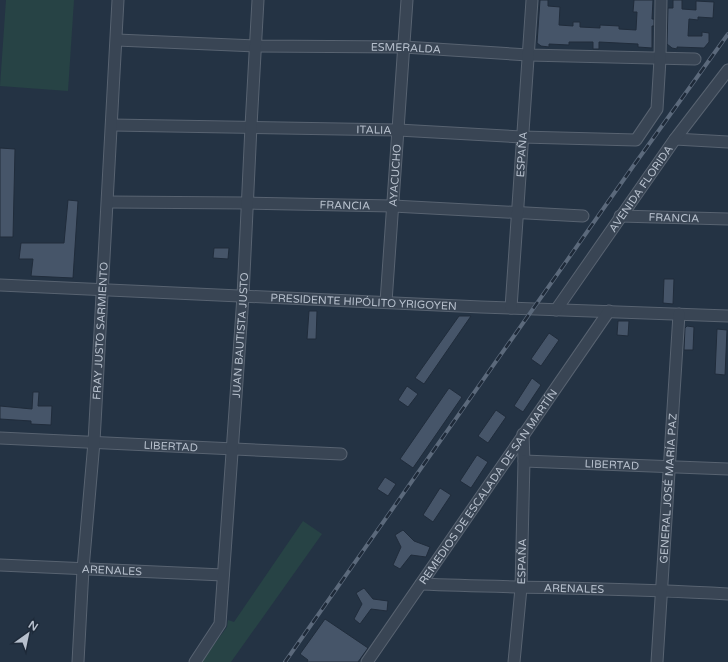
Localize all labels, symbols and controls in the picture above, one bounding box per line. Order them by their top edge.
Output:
street label: ESMERALDA [371,41,441,56]
street label: ITALIA [356,123,392,137]
street label: ESPAÑA [514,131,530,178]
street label: AYACUCHO [387,143,404,207]
street label: AVENIDA FLORIDA [606,143,676,235]
street label: FRANCIA [320,198,370,213]
street label: FRANCIA [648,211,699,225]
street label: FRAY JUSTO SARMIENTO [90,261,111,400]
street label: JUAN BAUTISTA JUSTO [230,272,251,398]
street label: PRESIDENTE HIPÓLITO YRIGOYEN [270,291,457,313]
street label: REMEDIOS DE ESCALADA DE SAN MARTÍN [416,387,560,587]
street label: GENERAL JOSÉ MARÍA PAZ [657,413,680,564]
street label: LIBERTAD [143,439,198,454]
street label: LIBERTAD [584,457,639,473]
street label: ESPAÑA [515,538,529,585]
street label: ARENALES [81,563,143,578]
street label: ARENALES [544,582,604,596]
north arrow [8,614,48,654]
text: N [26,618,40,634]

